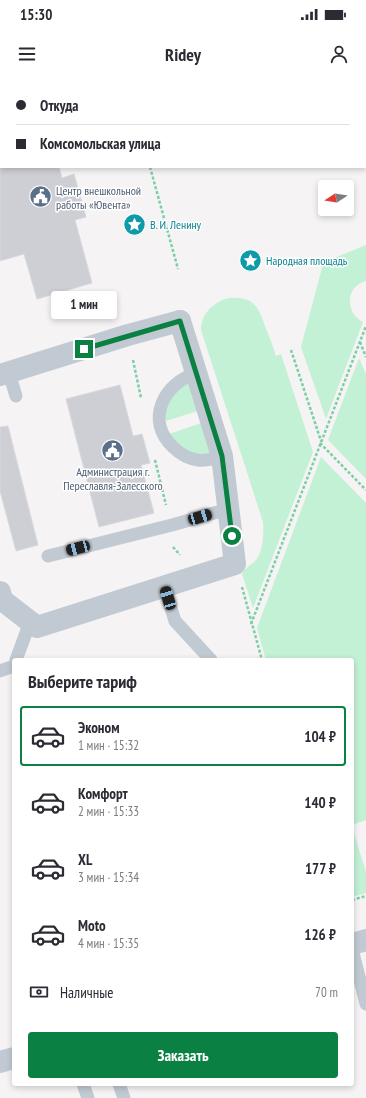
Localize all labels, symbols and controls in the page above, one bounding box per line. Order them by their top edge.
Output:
text: 15:30 [20,5,52,24]
icon: menu [16,43,38,65]
text: Ridey [165,43,201,66]
icon: person [328,43,350,65]
text: Откуда [40,96,79,115]
text: Комсомольская улица [40,134,161,153]
north arrow [318,180,354,216]
map controls [318,180,354,216]
place label: Центр внешкольной работы «Ювента» [56,183,141,212]
public building icon: Центр внешкольной работы «Ювента» [27,184,53,210]
place icon: В. И. Ленину [121,211,147,237]
place label: В. И. Ленину [150,217,202,232]
place icon: Народная площадь [238,247,264,273]
place label: Народная площадь [266,253,348,268]
callout: 1 мин [51,291,117,319]
text: 1 мин [70,296,98,313]
route end [75,340,93,358]
public building icon: Администрация г. Переславля-Залесского [100,437,126,463]
place label: Администрация г. Переславля-Залесского [63,464,163,493]
car [187,508,213,526]
route start [223,527,241,545]
car [65,539,91,557]
car [159,585,177,611]
text: Выберите тариф [28,670,137,693]
icon: car [30,718,66,754]
text: Эконом [78,718,119,737]
text: 104 ₽ [304,727,336,746]
text: 1 мин · 15:32 [78,737,139,754]
icon: car [30,784,66,820]
text: Комфорт [78,784,128,803]
text: 140 ₽ [304,793,336,812]
text: 2 мин · 15:33 [78,803,139,820]
icon: car [30,850,66,886]
text: XL [78,850,92,869]
text: 177 ₽ [305,859,336,878]
text: 3 мин · 15:34 [78,869,139,886]
icon: car [30,916,66,952]
text: Moto [78,916,106,935]
text: 126 ₽ [304,925,336,944]
text: 4 мин · 15:35 [78,935,139,952]
icon: cash [28,981,50,1003]
text: Наличные [60,983,113,1002]
text: 70 m [315,984,338,1001]
button: Заказать [28,1032,338,1078]

